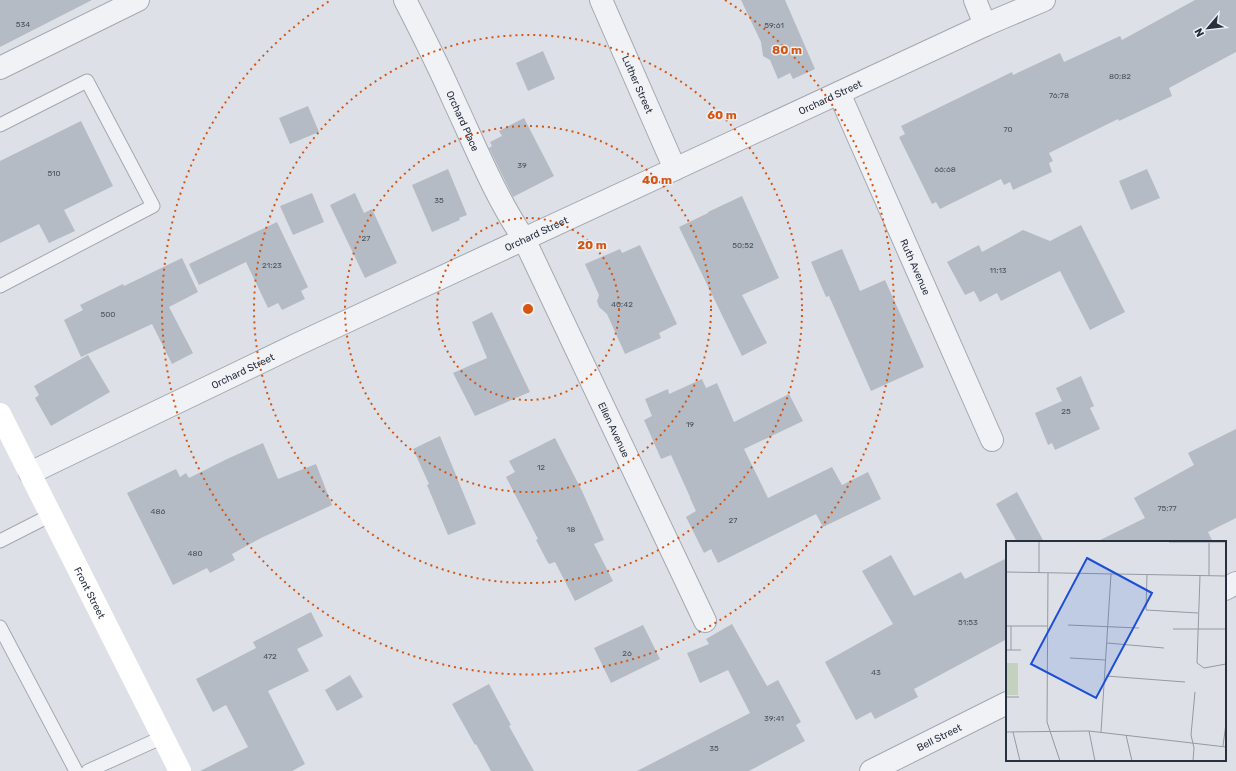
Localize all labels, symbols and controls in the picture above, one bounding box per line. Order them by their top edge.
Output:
north arrow [1188,8,1228,48]
house number: 534 [16,20,30,29]
house number: 59;61 [764,21,784,30]
text: N [1192,26,1207,39]
text: 80 m [772,43,802,57]
street label: Luther Street [619,54,655,116]
house number: 80;82 [1109,72,1131,81]
street label: Orchard Street [797,78,864,118]
street label: Orchard Place [443,89,481,154]
house number: 76;78 [1049,91,1069,100]
text: 60 m [707,108,737,122]
house number: 70 [1003,125,1013,134]
house number: 39 [517,161,527,170]
house number: 66;68 [934,165,956,174]
house number: 510 [47,169,61,178]
text: 40 m [642,173,672,187]
house number: 35 [434,196,444,205]
street label: Orchard Street [503,214,570,254]
house number: 27 [362,234,370,243]
street label: Ruth Avenue [897,237,932,297]
text: 20 m [577,238,607,252]
house number: 50;52 [732,241,754,250]
house number: 21;23 [262,261,282,270]
house number: 11;13 [989,266,1007,275]
house number: 40;42 [611,300,633,309]
centre of rings [521,302,535,316]
house number: 500 [101,310,115,319]
street label: Orchard Street [210,351,277,392]
street label: Ellen Avenue [595,400,632,460]
house number: 25 [1061,407,1071,416]
house number: 19 [686,420,694,429]
house number: 12 [537,463,545,472]
house number: 75;77 [1157,504,1177,513]
house number: 486 [151,507,166,516]
house number: 27 [729,516,737,525]
house number: 18 [567,525,575,534]
inset map [1006,541,1226,761]
house number: 480 [187,549,203,558]
street label: Front Street [71,565,107,621]
house number: 51;53 [958,618,978,627]
house number: 26 [622,649,632,658]
house number: 472 [263,652,277,661]
house number: 43 [871,668,881,677]
house number: 39;41 [764,714,784,723]
street label: Bell Street [915,722,964,754]
house number: 35 [709,744,719,753]

